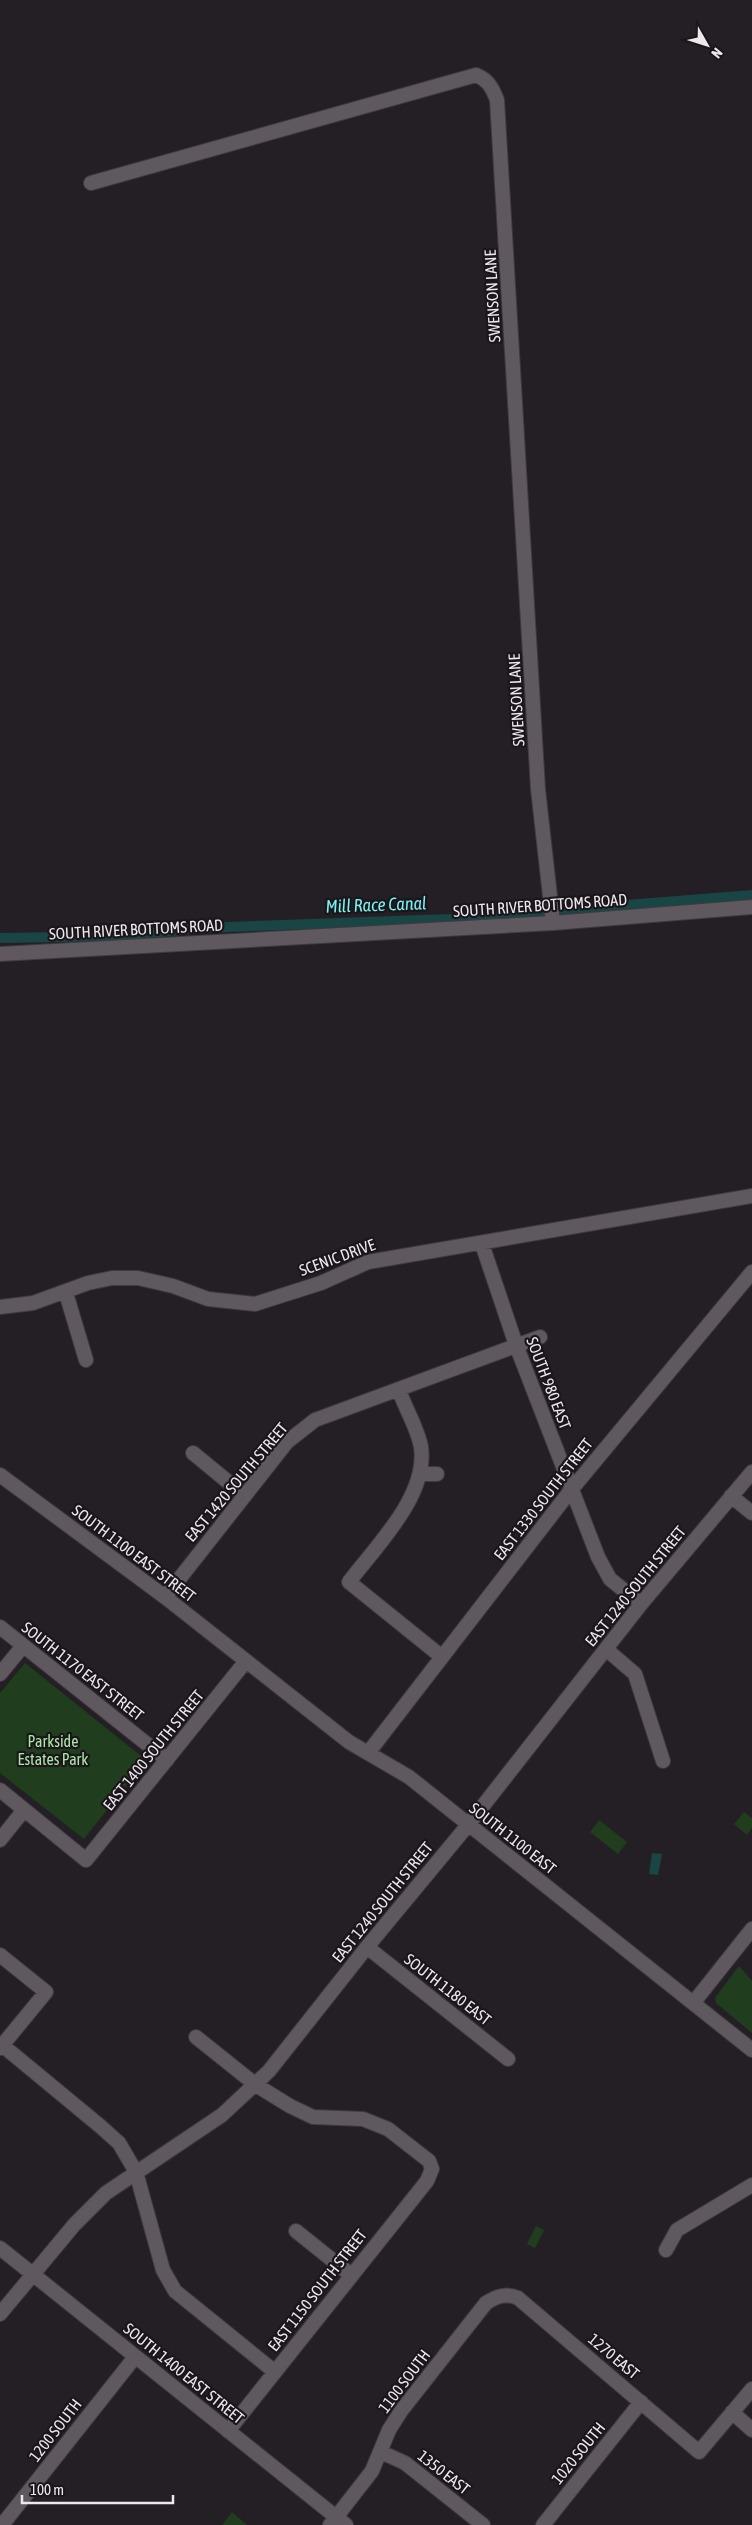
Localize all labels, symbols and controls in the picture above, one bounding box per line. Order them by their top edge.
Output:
north arrow [682,20,732,70]
text: N [708,45,726,61]
street label: SWENSON LANE [481,249,503,343]
street label: SWENSON LANE [505,653,527,747]
street label: SOUTH RIVER BOTTOMS ROAD [452,890,628,920]
water label: Mill Race Canal [325,892,427,917]
street label: SOUTH RIVER BOTTOMS ROAD [49,915,224,943]
street label: SCENIC DRIVE [297,1235,378,1279]
street label: SOUTH 980 EAST [523,1334,575,1432]
street label: EAST 1420 SOUTH STREET [181,1419,291,1545]
street label: EAST 1330 SOUTH STREET [490,1435,596,1563]
street label: SOUTH 1100 EAST STREET [69,1501,199,1605]
street label: EAST 1240 SOUTH STREET [581,1522,689,1650]
street label: SOUTH 1170 EAST STREET [19,1618,147,1724]
street label: EAST 1400 SOUTH STREET [99,1686,207,1814]
park label: Parkside Estates Park [18,1732,88,1768]
street label: SOUTH 1100 EAST [466,1799,560,1877]
street label: EAST 1240 SOUTH STREET [328,1838,436,1966]
street label: SOUTH 1180 EAST [401,1950,495,2028]
street label: EAST 1150 SOUTH STREET [264,2226,370,2354]
street label: SOUTH 1400 EAST STREET [120,2319,248,2427]
street label: 1270 EAST [585,2330,643,2382]
street label: 1100 SOUTH [375,2346,433,2416]
street label: 1200 SOUTH [25,2395,85,2465]
street label: 1020 SOUTH [548,2419,608,2487]
street label: 1350 EAST [415,2446,473,2498]
scale bar [22,2472,174,2504]
text: 100 m [30,2481,64,2498]

